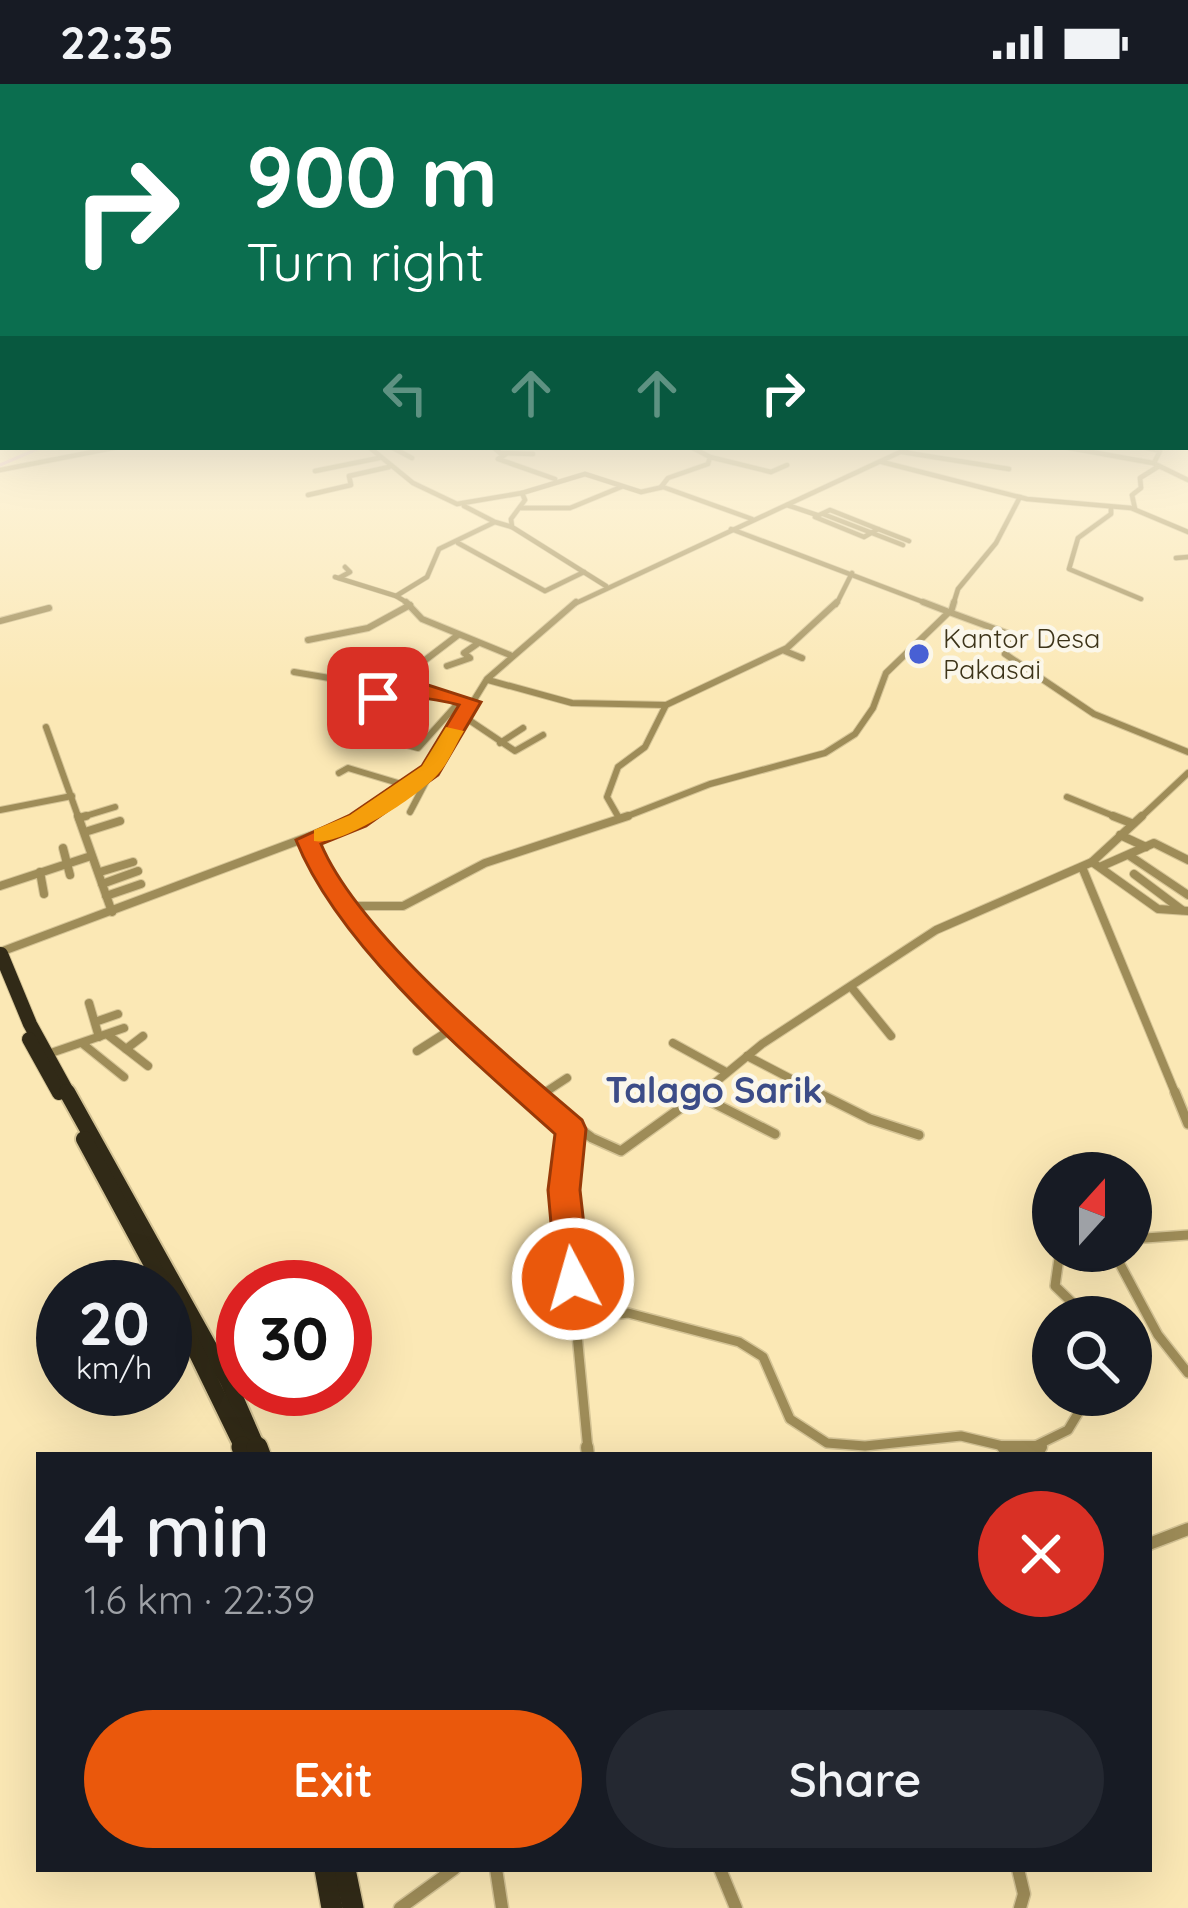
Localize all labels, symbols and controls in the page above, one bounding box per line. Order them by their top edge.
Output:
text: 22:35 [60,14,174,70]
text: 900 m [246,123,498,228]
icon: right [48,132,204,288]
text: Turn right [246,227,485,295]
icon: left [372,360,438,426]
icon: ahead [498,360,564,426]
icon: ahead [624,360,690,426]
icon: right [750,360,816,426]
place label: Kantor Desa Pakasai [943,621,1100,686]
marker: Kantor Desa Pakasai [906,641,932,667]
pin [327,647,429,749]
icon: arrive [345,665,411,731]
district label: Talago Sarik [605,1067,823,1112]
north arrow [1032,1152,1152,1272]
map controls [1032,1152,1152,1416]
position arrow [510,1216,636,1342]
speed limit sign: 30 [216,1260,372,1416]
text: 20 [79,1285,149,1360]
button: search [1032,1296,1152,1416]
text: km/h [76,1349,152,1387]
text: 4 min [84,1485,270,1575]
button: close [978,1491,1104,1617]
text: 1.6 km · 22:39 [84,1575,315,1624]
button: Exit [84,1710,582,1848]
button: Share [606,1710,1104,1848]

